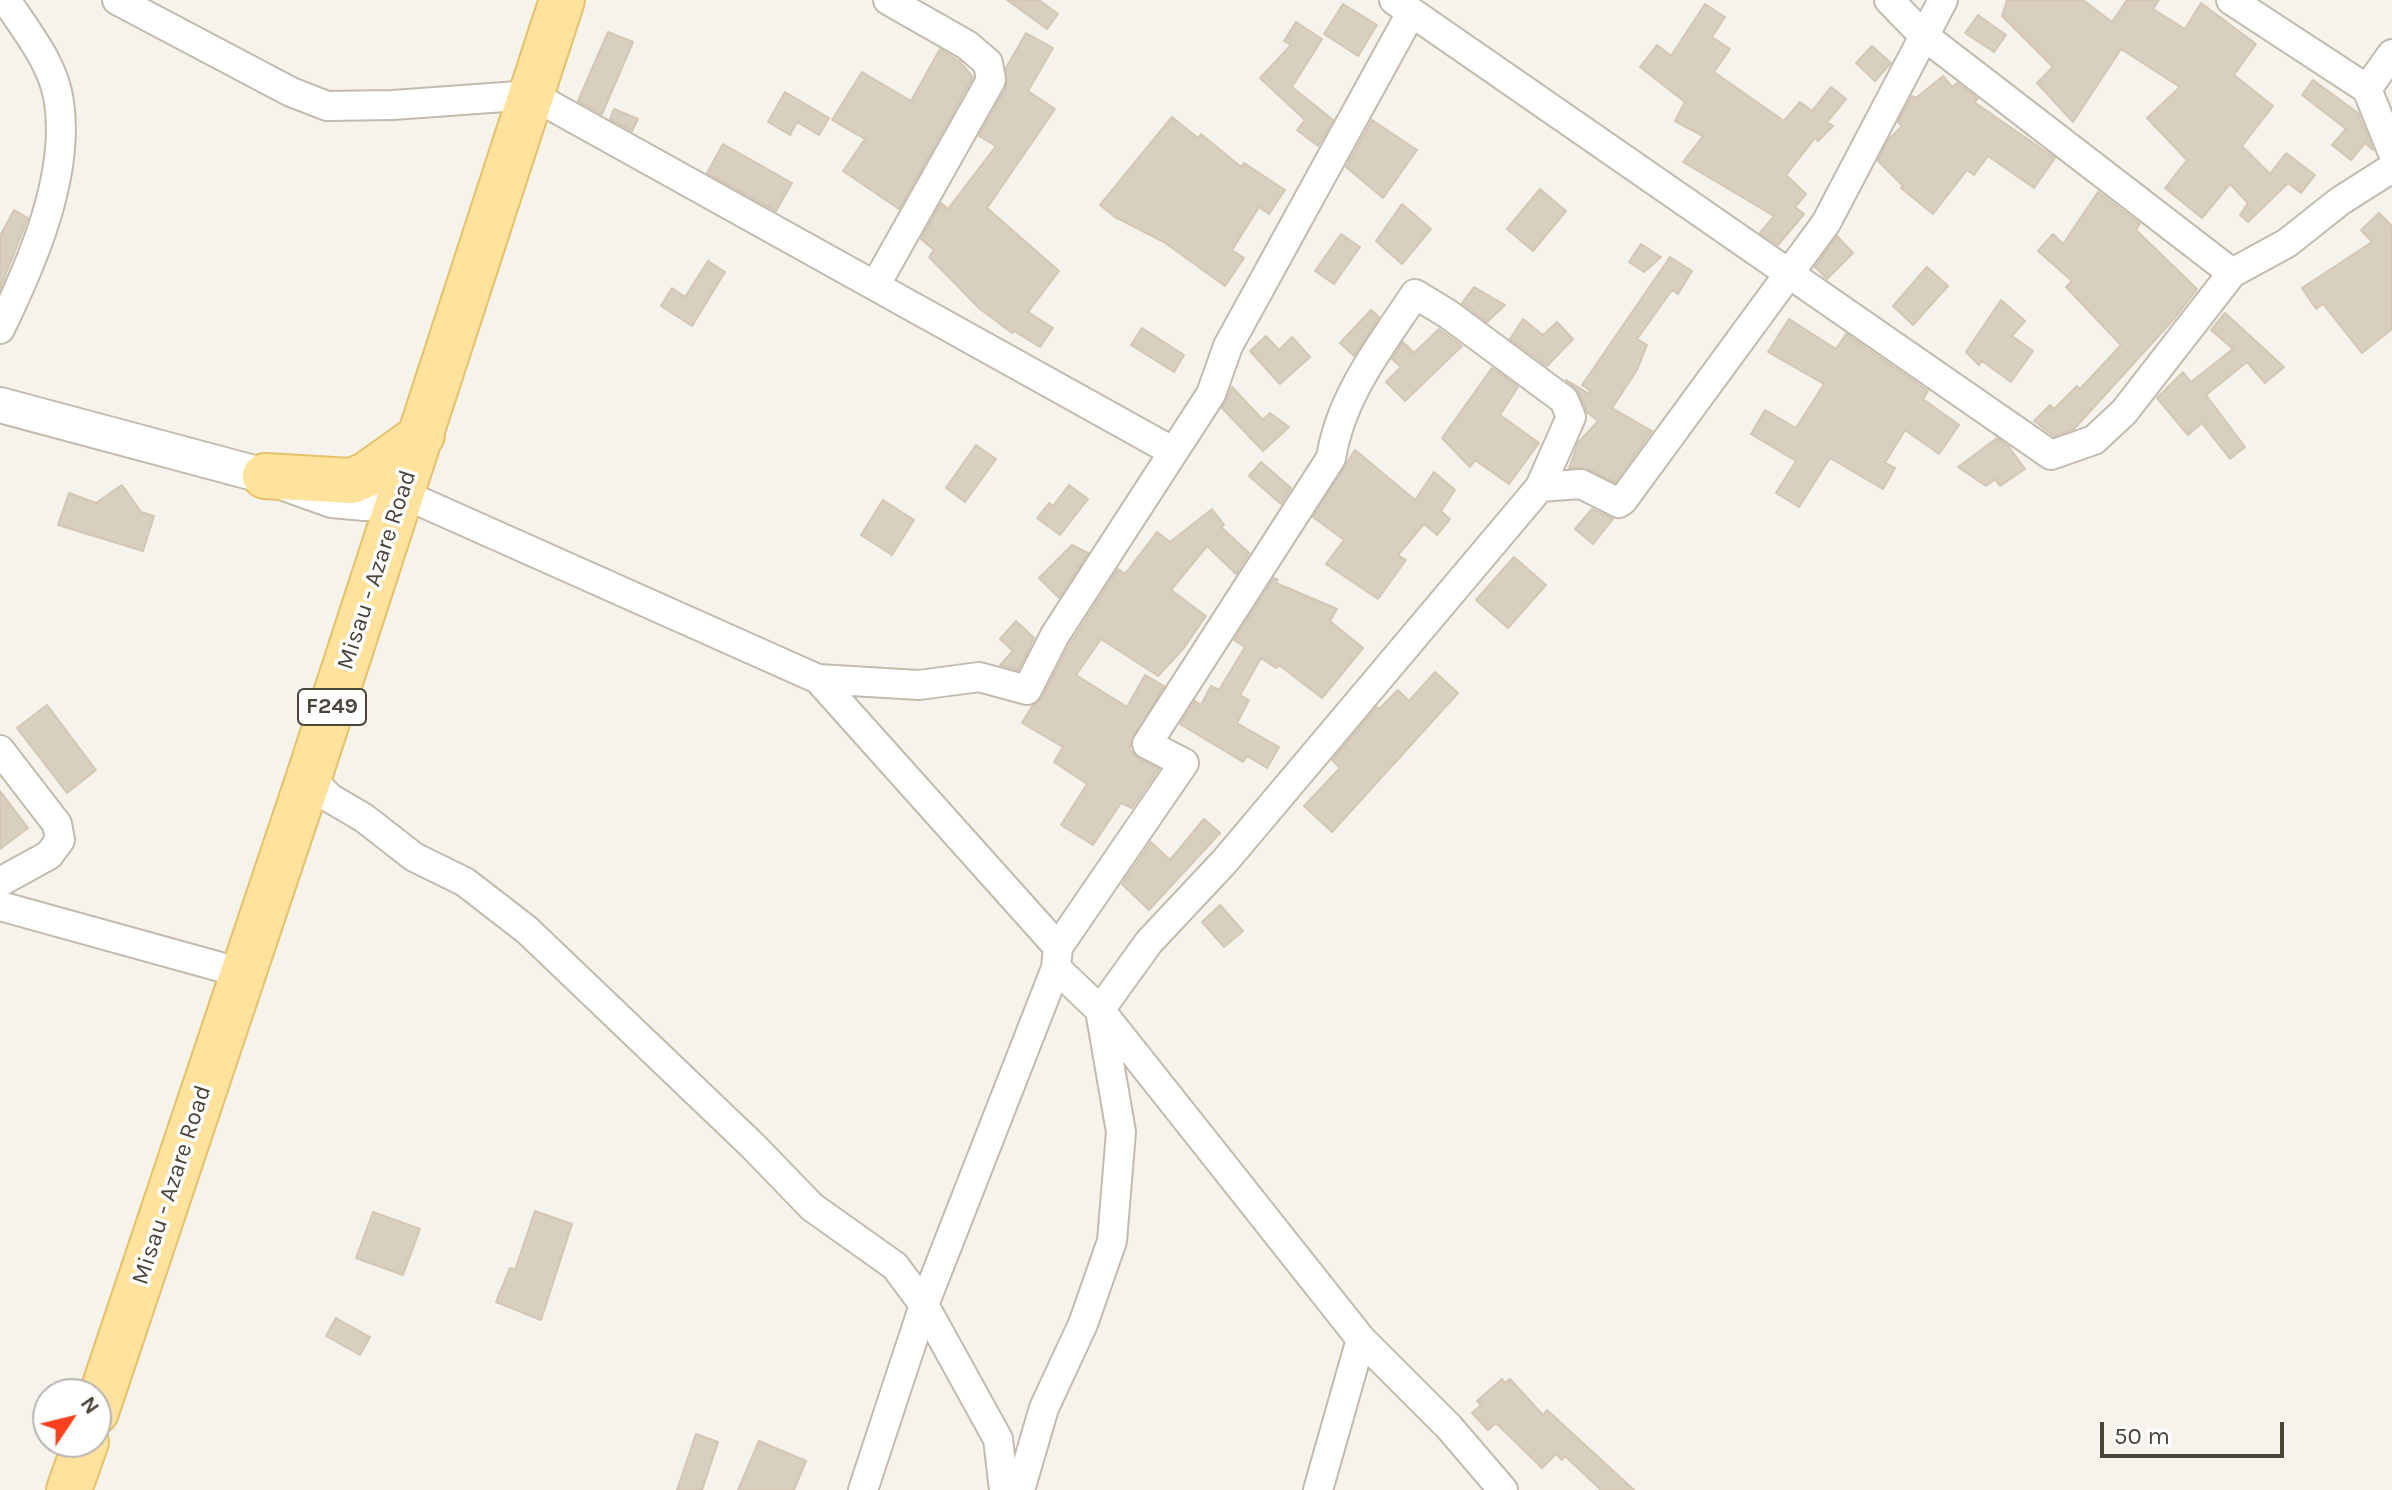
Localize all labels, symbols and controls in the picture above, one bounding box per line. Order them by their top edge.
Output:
street label: Misau - Azare Road [331,467,423,673]
road number: F249 [298,689,366,725]
street label: Misau - Azare Road [126,1082,218,1288]
north arrow [32,1378,112,1458]
text: N [75,1391,105,1419]
scale bar [2104,1406,2288,1456]
text: 50 m [2114,1422,2170,1450]

